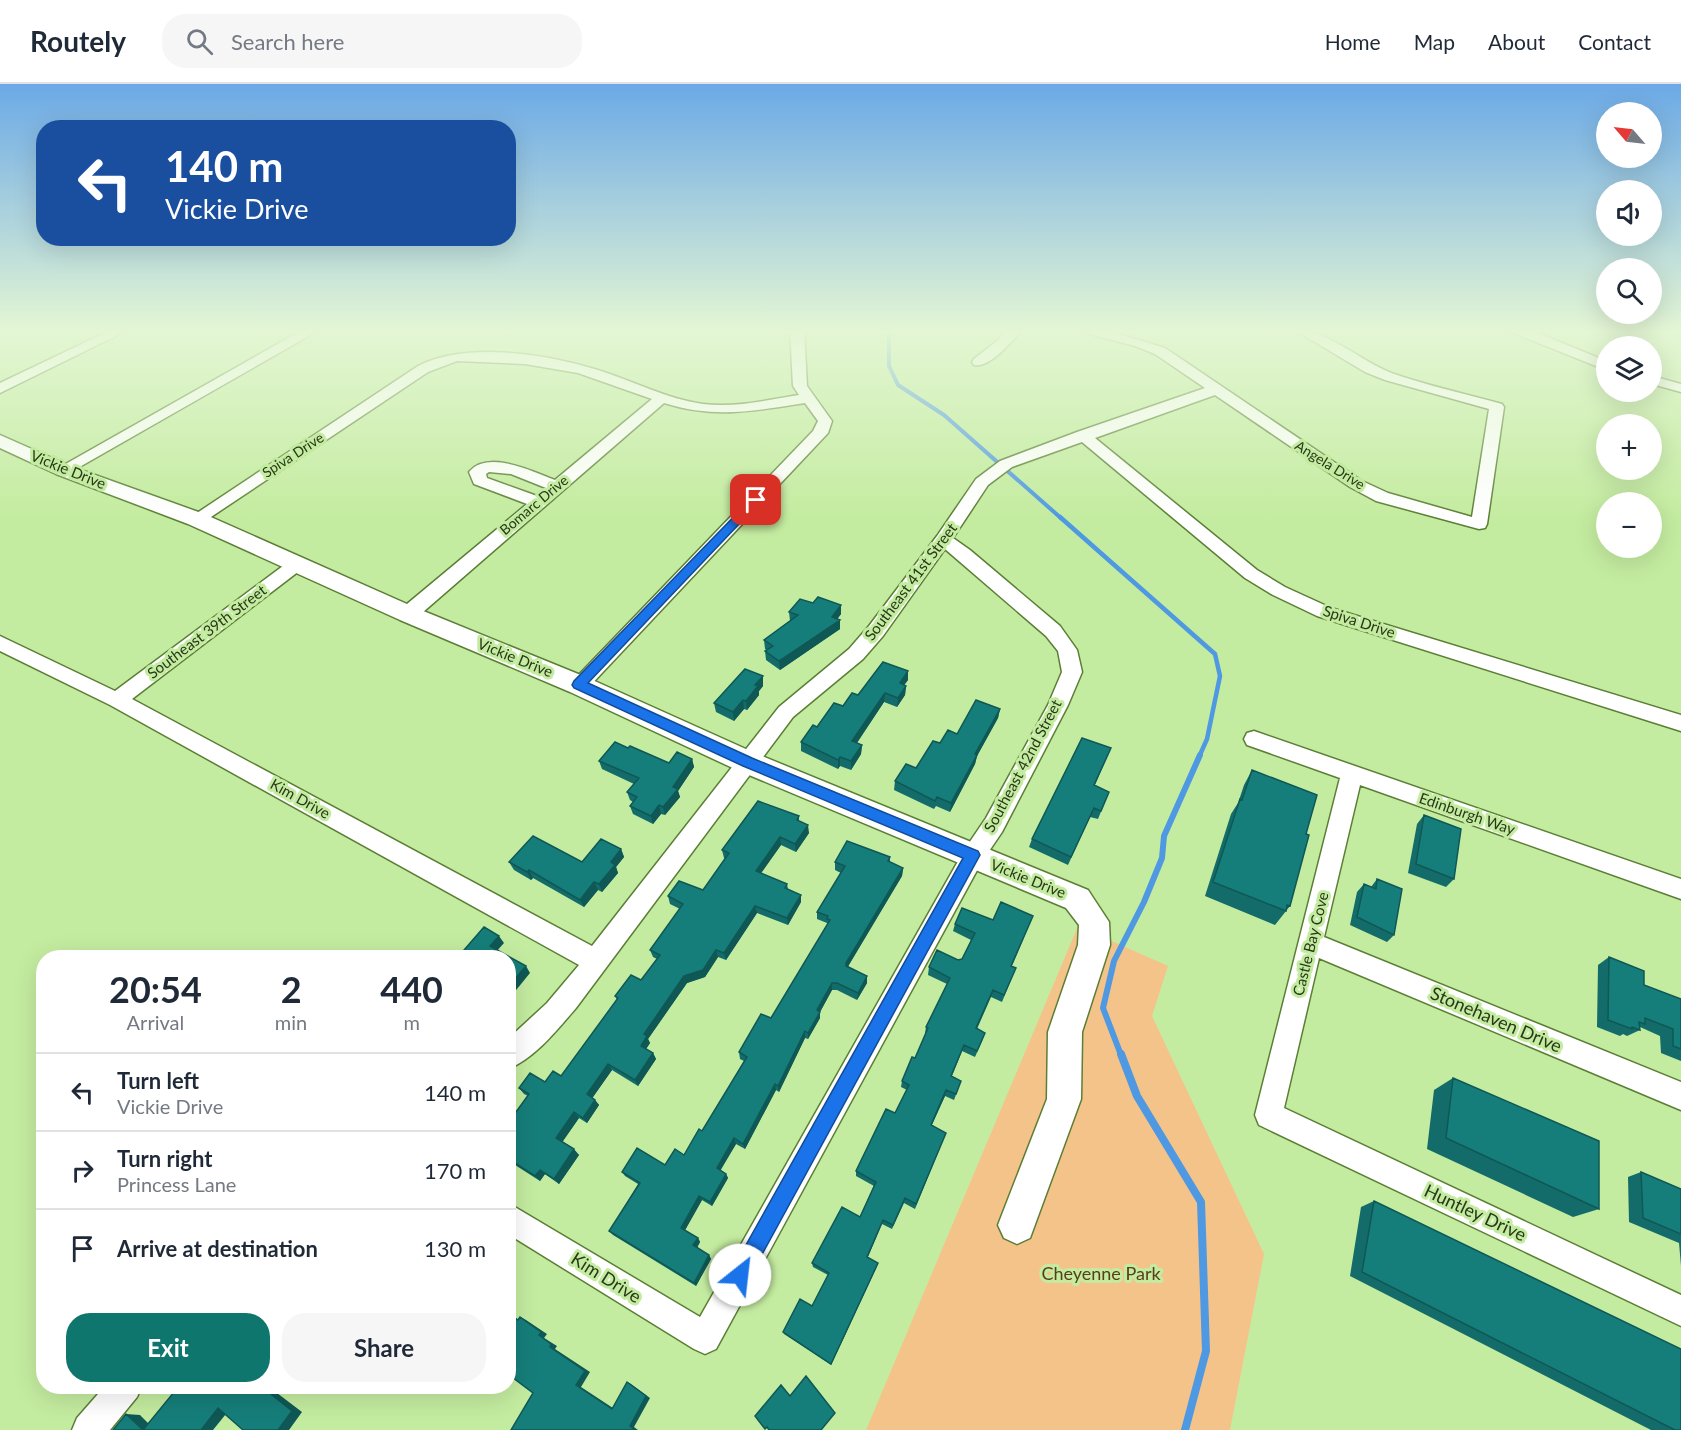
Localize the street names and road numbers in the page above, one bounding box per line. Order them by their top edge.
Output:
street label: Spiva Drive [259,428,327,481]
street label: Angela Drive [1292,436,1368,493]
street label: Vickie Drive [28,446,109,492]
street label: Bomarc Drive [496,471,571,538]
street label: Southeast 41st Street [860,519,961,644]
street label: Southeast 39th Street [143,580,270,682]
street label: Spiva Drive [1321,601,1398,641]
street label: Vickie Drive [475,634,556,680]
street label: Southeast 42nd Street [980,696,1065,835]
street label: Kim Drive [267,774,334,822]
street label: Edinburgh Way [1417,788,1518,838]
street label: Vickie Drive [988,855,1069,901]
street label: Castle Bay Cove [1288,890,1332,998]
street label: Stonehaven Drive [1427,982,1565,1057]
street label: Huntley Drive [1421,1179,1530,1245]
street label: Kim Drive [567,1247,646,1307]

